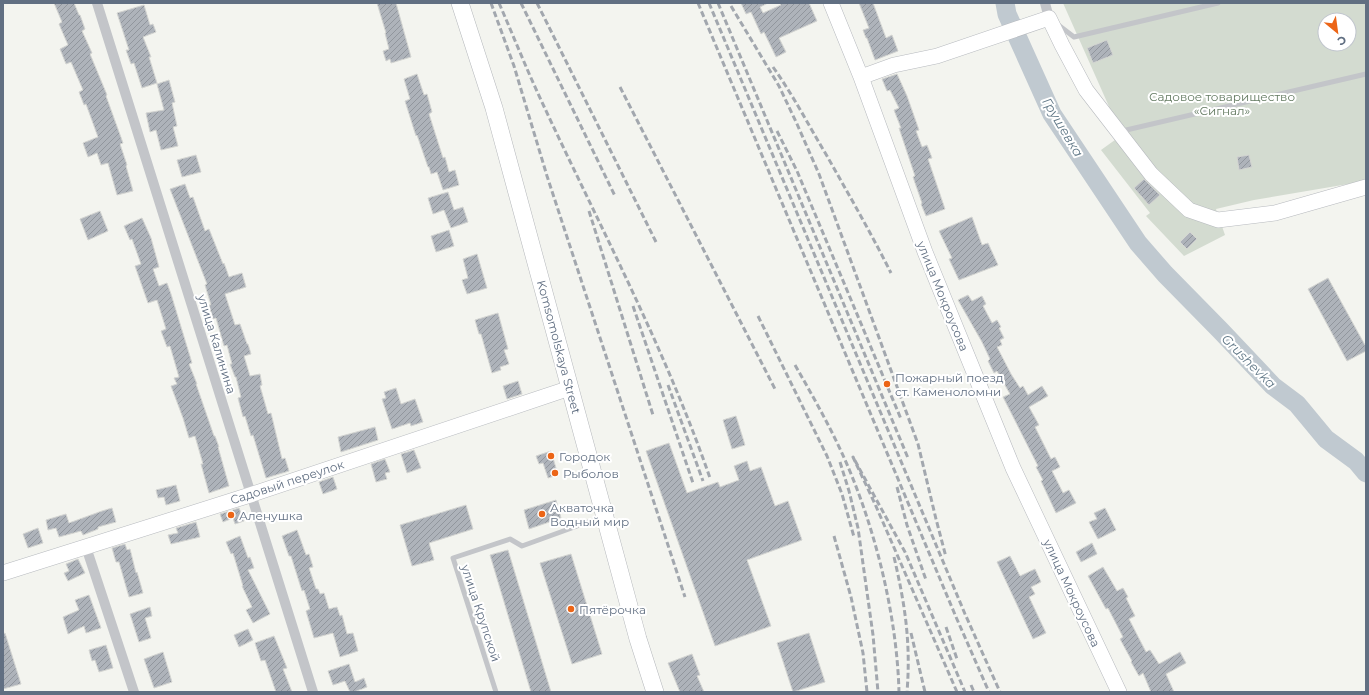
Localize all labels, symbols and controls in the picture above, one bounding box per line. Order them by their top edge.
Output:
north arrow [1317,12,1357,52]
text: С [1335,33,1349,49]
park label: Садовое товарищество «Сигнал» [1149,89,1295,118]
water label: Грушевка [1039,94,1087,160]
street label: улица Мокроусова [914,238,972,353]
street label: Komsomolskaya Street [534,278,584,416]
street label: улица Калинина [194,292,239,396]
water label: Grushevka [1219,331,1280,392]
place label: Пожарный поезд ст. Каменоломни [895,370,1004,399]
marker: Пожарный поезд ст. Каменоломни [882,379,892,389]
place label: Городок [559,449,610,464]
marker: Городок [546,451,556,461]
street label: Садовый переулок [228,457,346,507]
place label: Рыболов [563,466,619,481]
marker: Рыболов [550,468,560,478]
place label: Акваточка Водный мир [550,500,629,529]
place label: Аленушка [239,508,303,523]
marker: Акваточка Водный мир [537,509,547,519]
marker: Аленушка [226,510,236,520]
street label: улица Мокроусова [1040,536,1104,649]
street label: улица Крупской [458,562,504,663]
place label: Пятёрочка [579,602,646,617]
marker: Пятёрочка [566,604,576,614]

